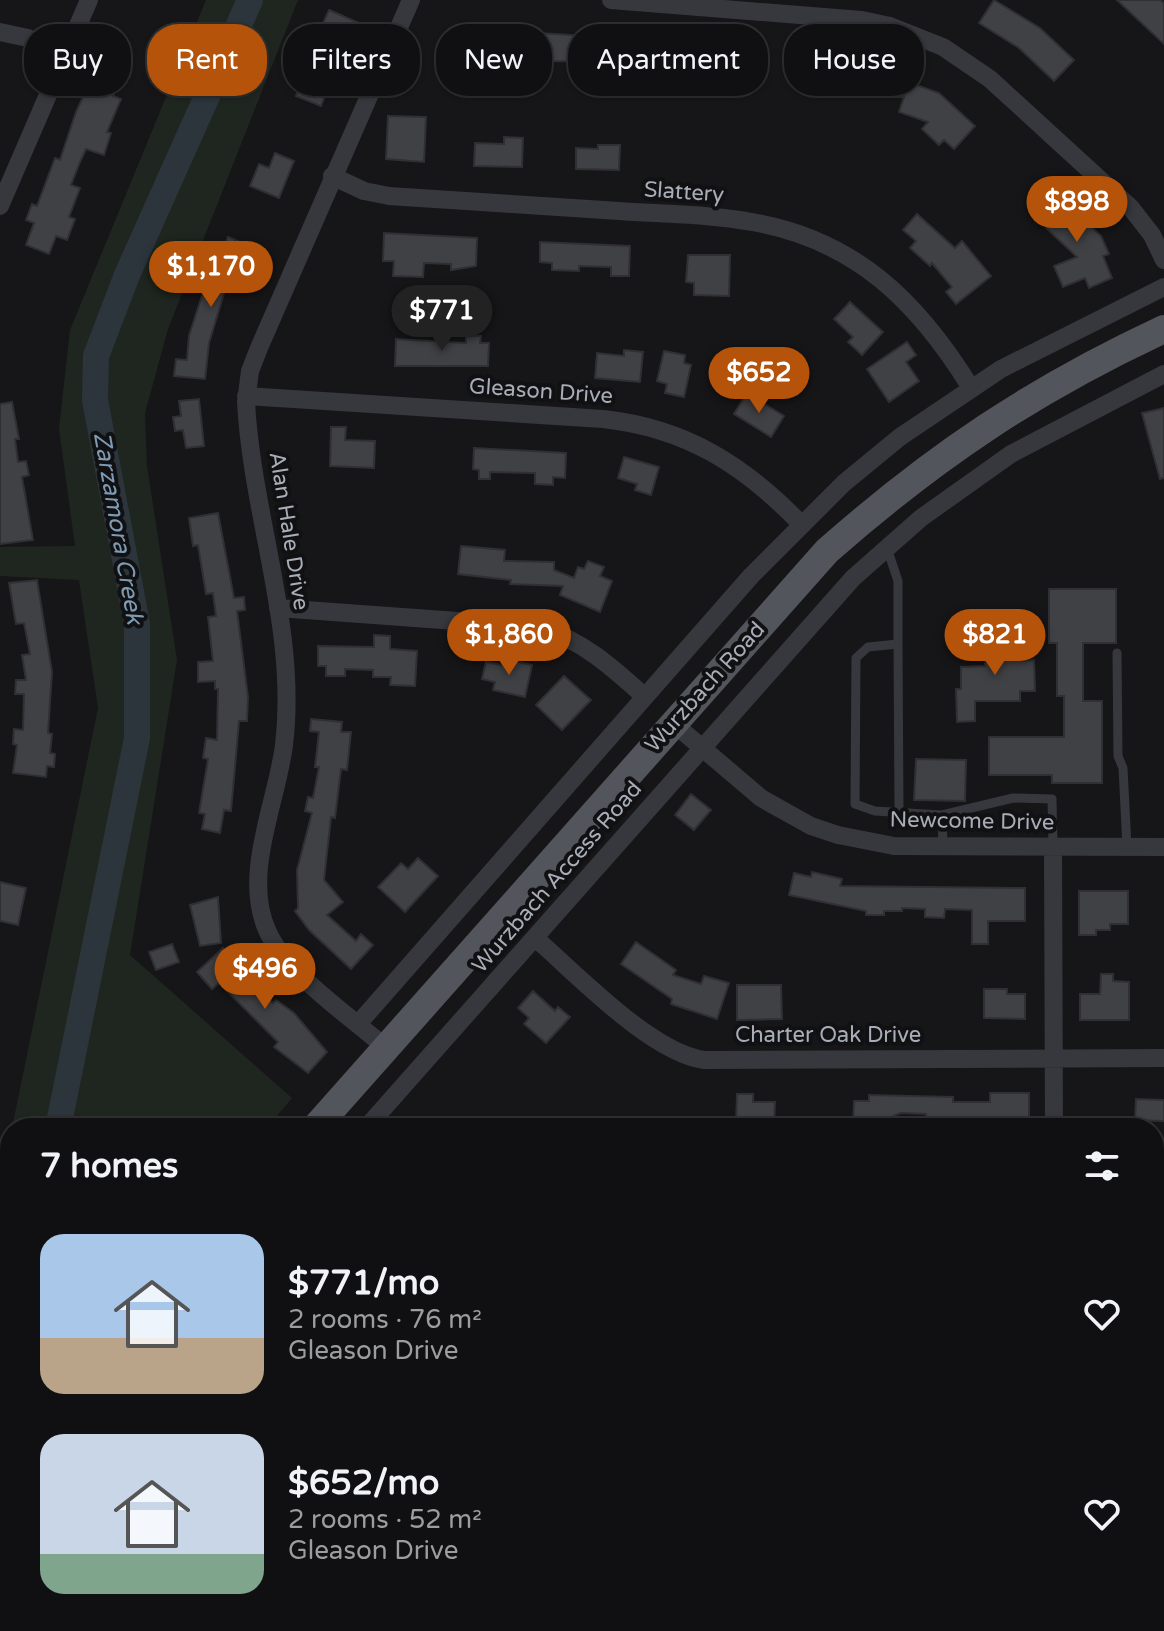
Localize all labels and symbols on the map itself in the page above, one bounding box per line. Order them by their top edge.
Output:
street label: Slattery [643,176,725,208]
pin: $898 [1030,176,1124,244]
pin: $1,170 [146,241,276,309]
pin: $771 [395,285,489,353]
pin: $652 [712,347,806,415]
street label: Gleason Drive [468,373,614,409]
water label: Zarzamora Creek [87,430,150,628]
street label: Alan Hale Drive [264,450,314,612]
pin: $1,860 [444,609,574,677]
pin: $821 [948,609,1042,677]
street label: Wurzbach Road [640,616,770,758]
street label: Wurzbach Access Road [467,776,647,978]
street label: Newcome Drive [890,807,1054,835]
pin: $496 [218,943,312,1011]
street label: Charter Oak Drive [735,1022,921,1048]

